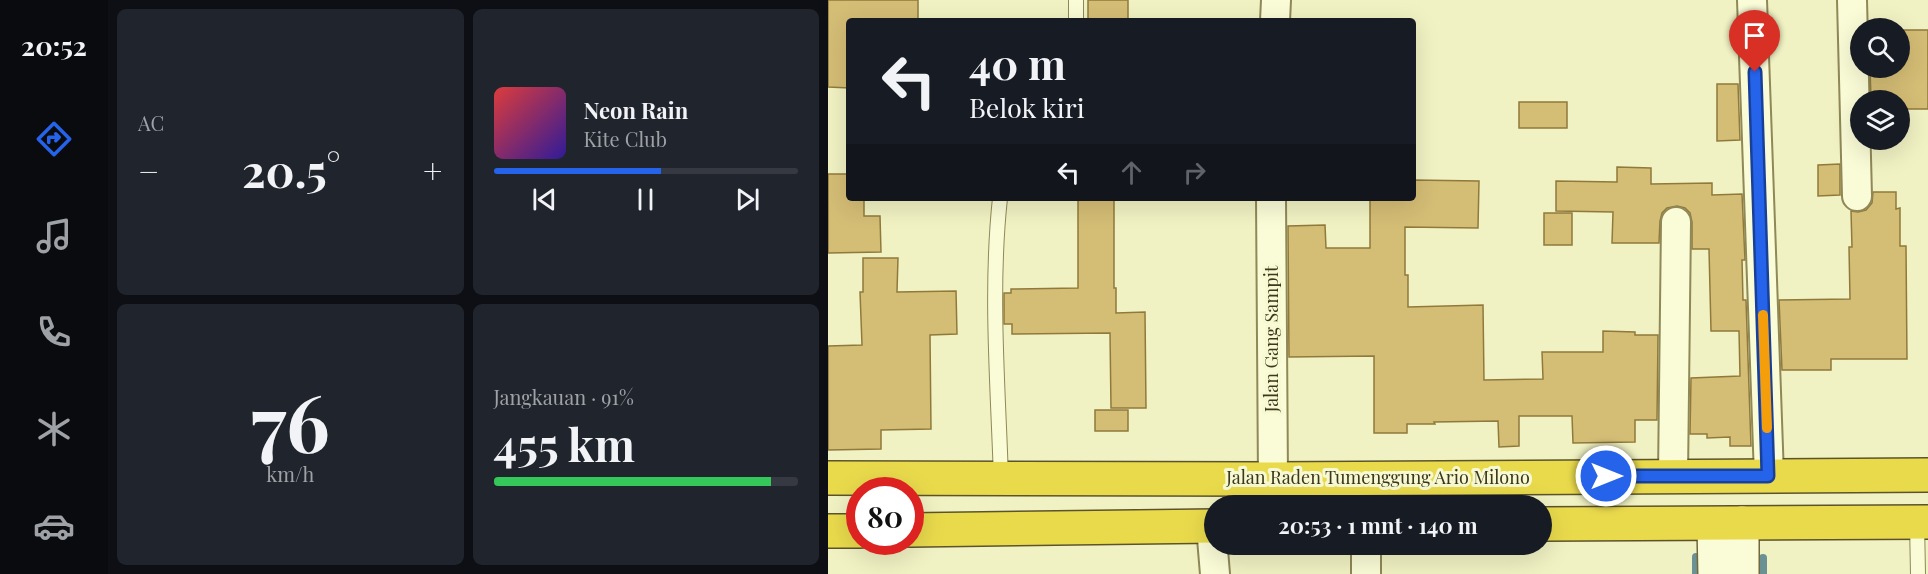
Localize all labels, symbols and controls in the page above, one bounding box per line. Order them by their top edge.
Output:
pin [1729,10,1780,72]
map controls [1850,18,1910,150]
button: search [1850,18,1910,78]
icon: arrive [1738,19,1771,52]
text: 20:52 [21,27,87,63]
text: 40 m [969,35,1066,91]
icon: left [870,42,948,120]
text: Belok kiri [969,89,1085,125]
button: layers [1850,90,1910,150]
text: Neon Rain [584,95,688,125]
text: AC [138,109,164,136]
icon: directions [33,118,75,160]
text: Kite Club [584,125,667,152]
text: 20.5° [242,139,341,199]
text: − [138,148,159,192]
text: + [423,148,442,192]
icon: left [1052,156,1085,189]
icon: ahead [1115,156,1148,189]
icon: right [1178,156,1211,189]
icon: previous [528,183,561,216]
icon: pause [629,183,662,216]
icon: next [731,183,764,216]
icon: music [33,215,75,257]
street label: Jalan Gang Sampit [1259,265,1283,413]
icon: phone [33,311,75,353]
text: 76 [251,369,330,473]
text: Jangkauan · 91% [494,383,634,410]
icon: climate [33,408,75,450]
text: 455 km [494,413,635,473]
position arrow [1574,444,1638,508]
text: km/h [266,460,314,487]
street label: Jalan Raden Tumenggung Ario Milono [1225,465,1530,489]
speed limit sign: 80 [846,477,924,555]
icon: car [33,505,75,547]
text: 20:53 · 1 mnt · 140 m [1278,510,1478,540]

